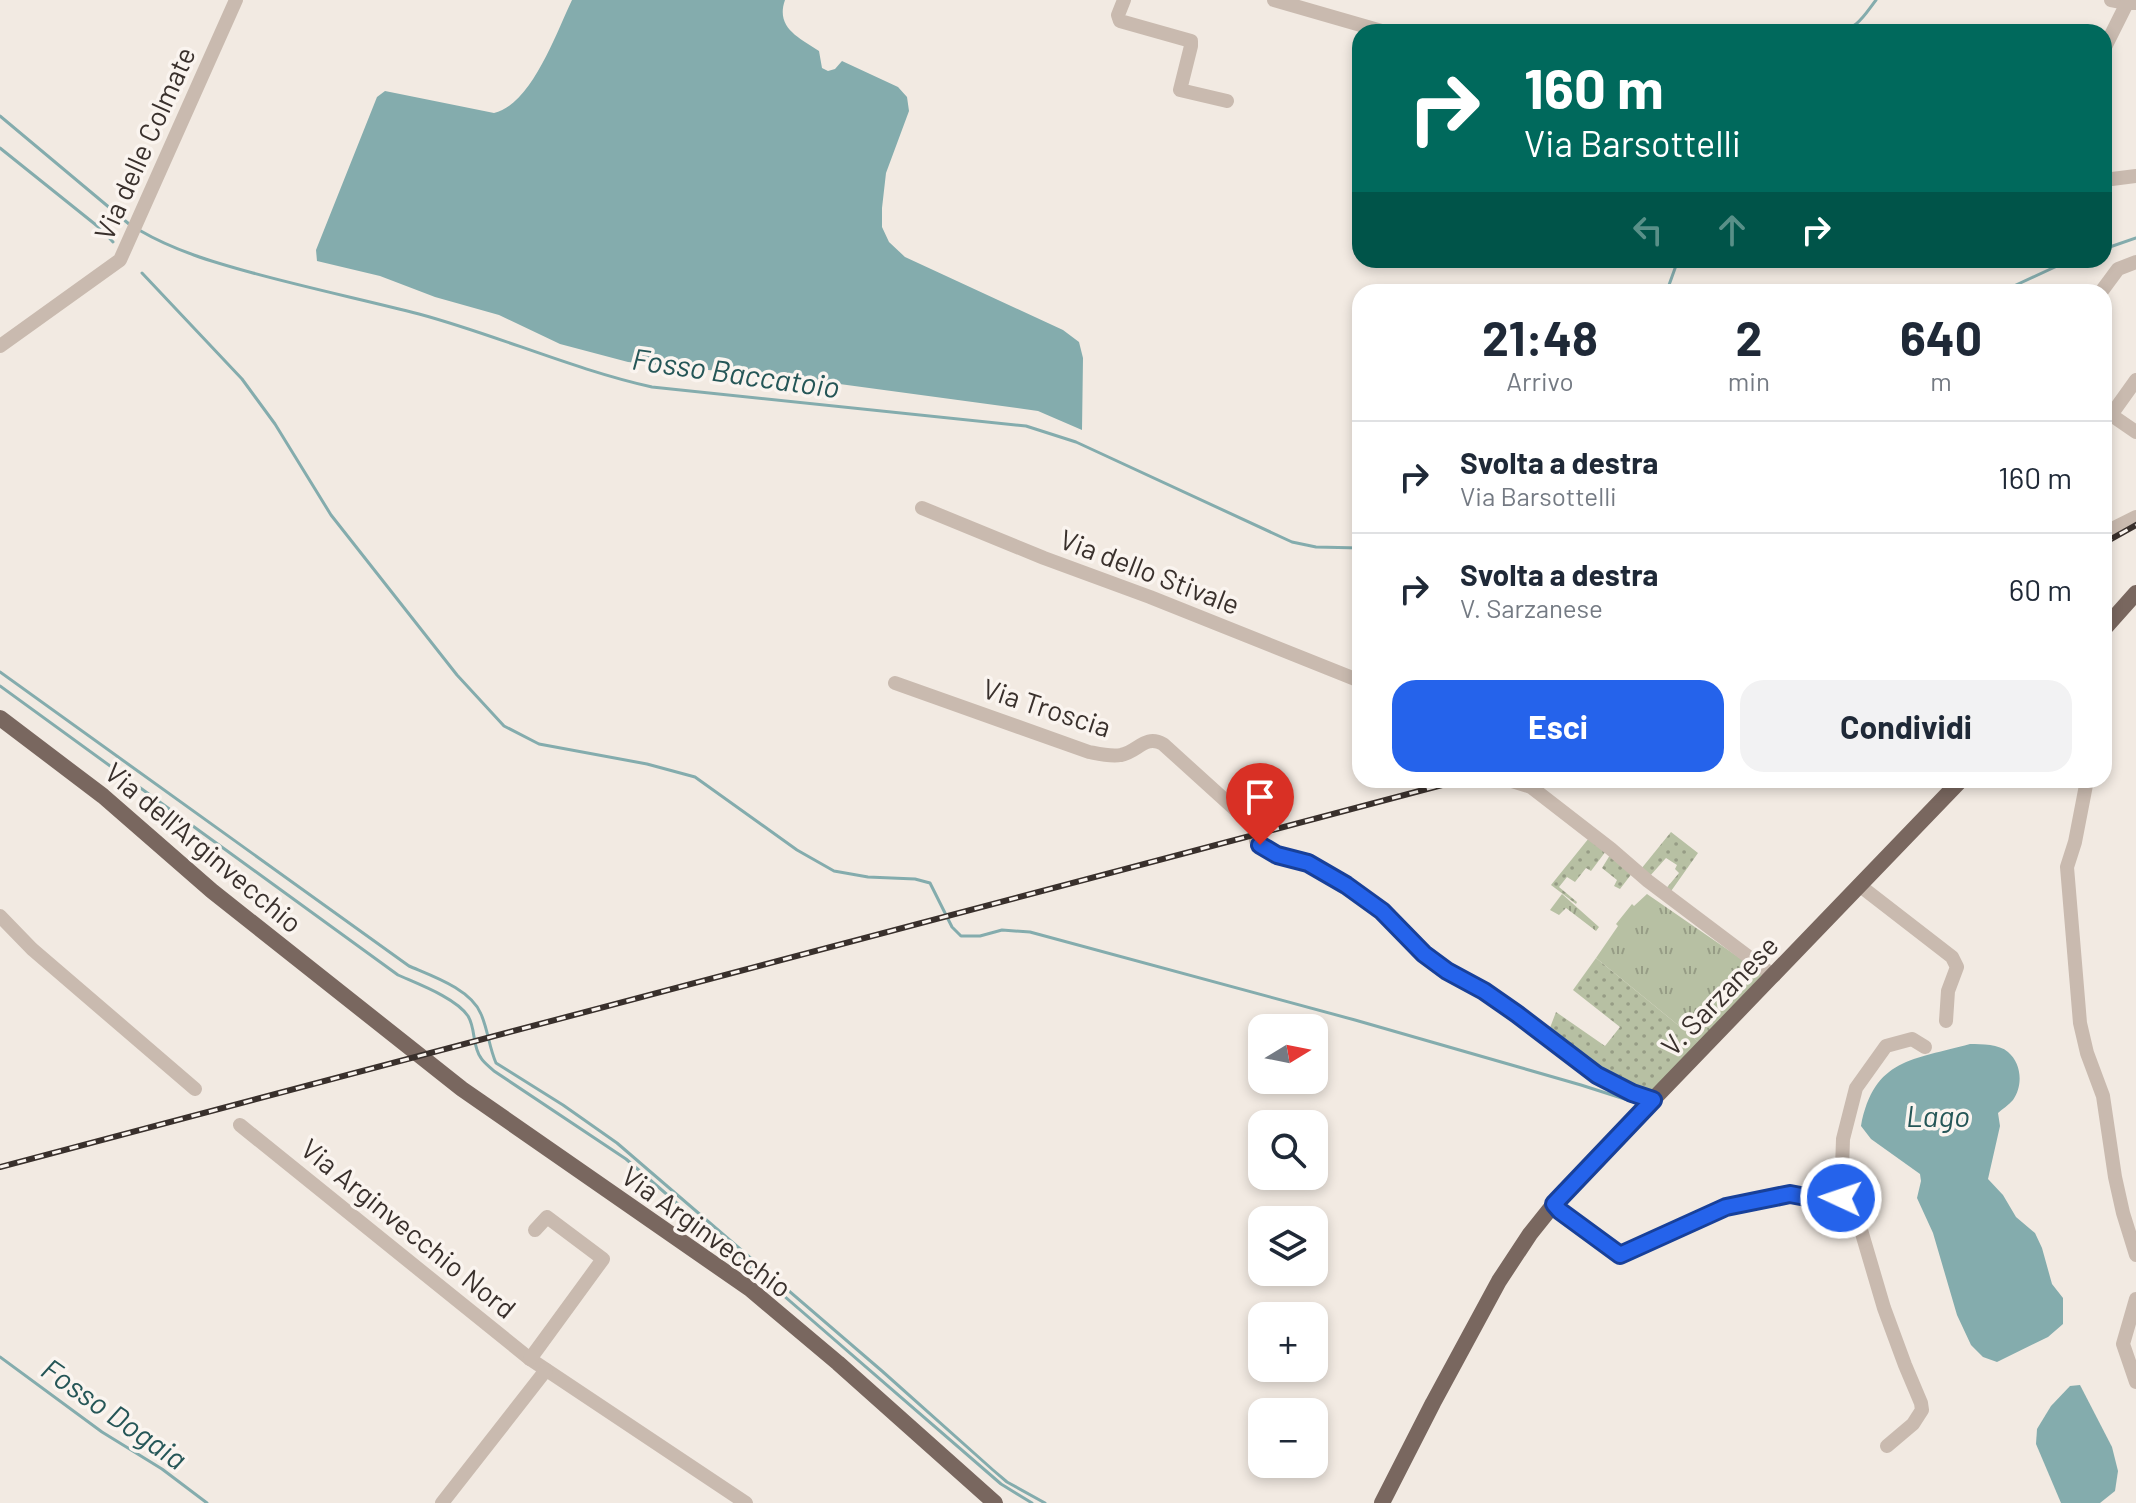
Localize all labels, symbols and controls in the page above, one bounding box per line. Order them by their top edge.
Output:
street label: Via delle Colmate [86,41,202,245]
text: 160 m [1524,53,1664,120]
icon: right [1392,56,1496,160]
text: Via Barsottelli [1524,121,1741,164]
icon: left [1626,208,1670,252]
icon: ahead [1710,208,1754,252]
icon: right [1794,208,1838,252]
text: 21:48 [1482,308,1598,366]
text: 2 [1735,308,1762,366]
text: 640 [1900,308,1982,366]
water label: Fosso Baccatoio [630,340,842,404]
text: Arrivo [1506,365,1574,396]
text: min [1728,365,1770,396]
text: m [1930,365,1952,396]
text: Svolta a destra [1460,444,1658,480]
icon: right [1392,455,1436,499]
text: 160 m [1998,459,2072,495]
text: Via Barsottelli [1460,480,1617,511]
street label: Via dello Stivale [1055,521,1245,621]
text: Svolta a destra [1460,556,1658,592]
icon: right [1392,567,1436,611]
text: 60 m [2009,571,2072,607]
text: V. Sarzanese [1460,592,1603,623]
street label: Via Troscia [979,670,1115,744]
button: Esci [1392,680,1724,772]
button: Condividi [1740,680,2072,772]
street label: Via dell'Arginvecchio [99,755,309,939]
pin [1226,763,1294,845]
icon: arrive [1238,775,1282,819]
street label: V. Sarzanese [1653,928,1785,1062]
north arrow [1248,1014,1328,1094]
map controls [1248,1014,1328,1478]
water label: Lago [1906,1097,1970,1133]
button: search [1248,1110,1328,1190]
street label: Via Arginvecchio Nord [295,1131,523,1325]
position arrow [1799,1156,1883,1240]
street label: Via Arginvecchio [615,1158,799,1304]
button: layers [1248,1206,1328,1286]
button: + [1248,1302,1328,1382]
water label: Fosso Dogaia [35,1350,195,1476]
button: − [1248,1398,1328,1478]

